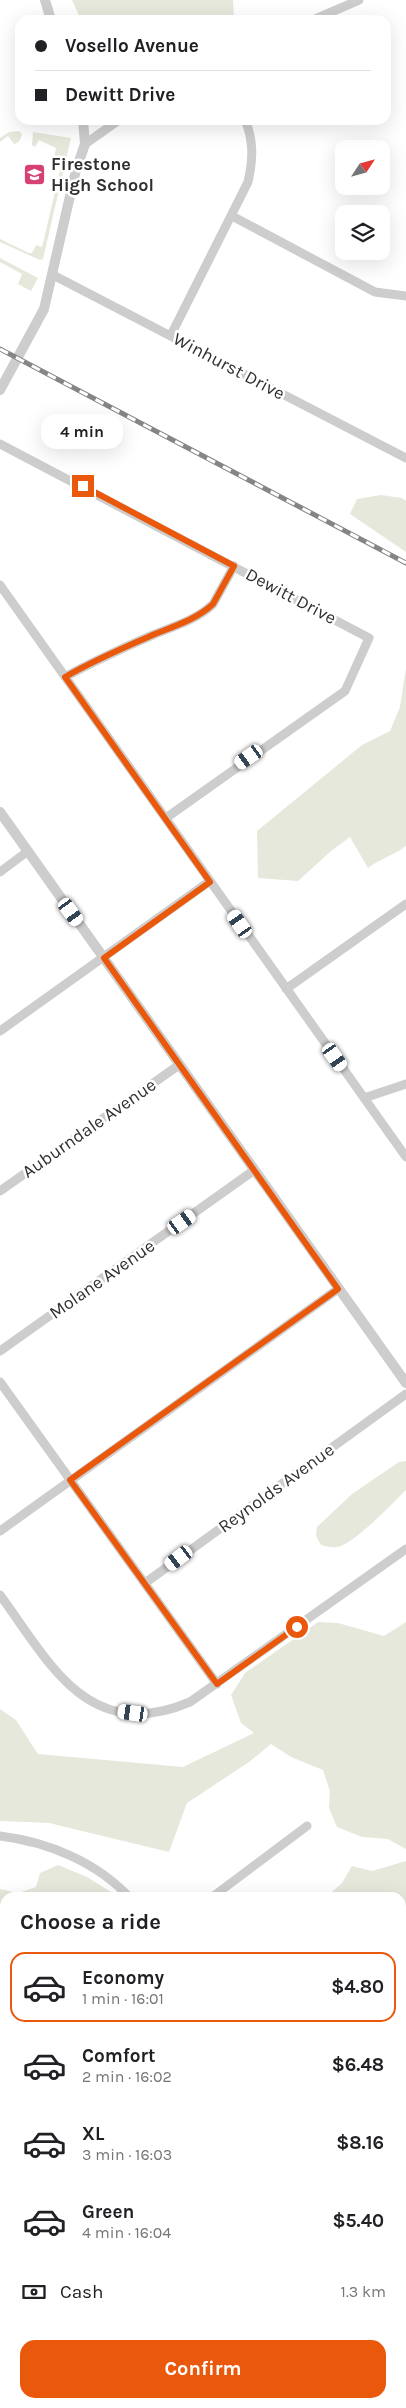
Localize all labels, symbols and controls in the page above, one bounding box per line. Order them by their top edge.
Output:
text: Vosello Avenue [65,35,199,57]
text: Dewitt Drive [65,84,175,106]
north arrow [335,140,390,195]
map controls [335,140,390,260]
place label: Firestone High School [51,153,154,196]
school or university icon: Firestone High School [23,162,47,186]
button: layers [335,205,390,260]
street label: Winhurst Drive [169,327,289,405]
callout: 4 min [42,414,124,448]
text: 4 min [60,422,104,441]
route end [72,475,94,497]
street label: Dewitt Drive [242,563,340,629]
car [232,742,265,772]
car [56,895,85,929]
car [225,907,254,941]
car [320,1040,349,1074]
street label: Auburndale Avenue [18,1074,160,1182]
car [165,1207,198,1237]
street label: Molane Avenue [45,1235,159,1323]
street label: Reynolds Avenue [214,1439,338,1537]
car [162,1543,195,1573]
route start [286,1616,308,1638]
car [117,1703,148,1723]
text: Choose a ride [20,1909,161,1935]
icon: car [22,1965,67,2010]
text: Economy [82,1967,164,1989]
text: $4.80 [331,1976,384,1998]
text: 1 min · 16:01 [82,1989,164,2008]
icon: car [22,2043,67,2088]
text: Comfort [82,2045,156,2067]
text: $6.48 [332,2054,384,2076]
text: 2 min · 16:02 [82,2067,172,2086]
icon: car [22,2121,67,2166]
text: XL [82,2123,104,2145]
text: $8.16 [336,2132,384,2154]
text: 3 min · 16:03 [82,2145,172,2164]
icon: car [22,2199,67,2244]
text: Green [82,2201,134,2223]
text: $5.40 [332,2210,384,2232]
text: 4 min · 16:04 [82,2223,171,2242]
icon: cash [20,2278,48,2306]
text: Cash [60,2281,104,2303]
text: 1.3 km [341,2282,386,2301]
button: Confirm [20,2340,386,2398]

